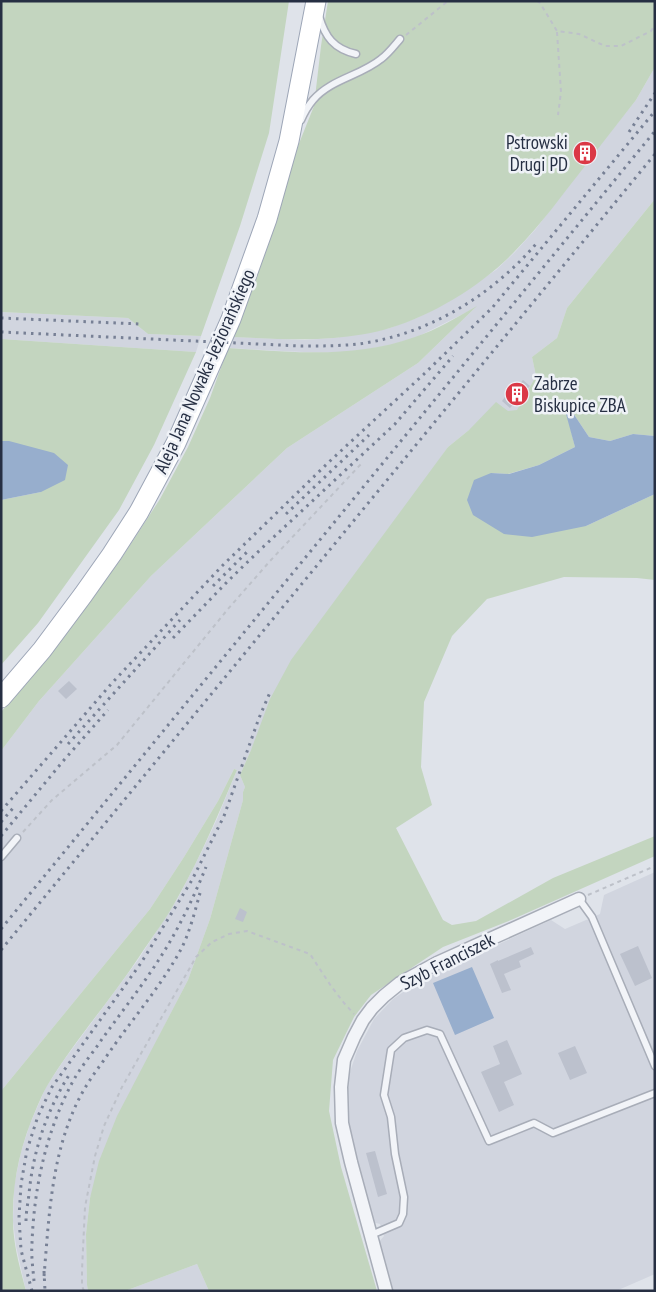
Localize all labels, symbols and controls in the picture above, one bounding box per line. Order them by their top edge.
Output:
place label: Pstrowski Drugi PD [506,130,568,176]
building icon: Pstrowski Drugi PD [572,140,598,166]
street label: Aleja Jana Nowaka-Jeziorańskiego [148,265,260,477]
place label: Zabrze Biskupice ZBA [534,371,626,417]
building icon: Zabrze Biskupice ZBA [504,381,530,407]
street label: Szyb Franciszek [396,927,499,995]

